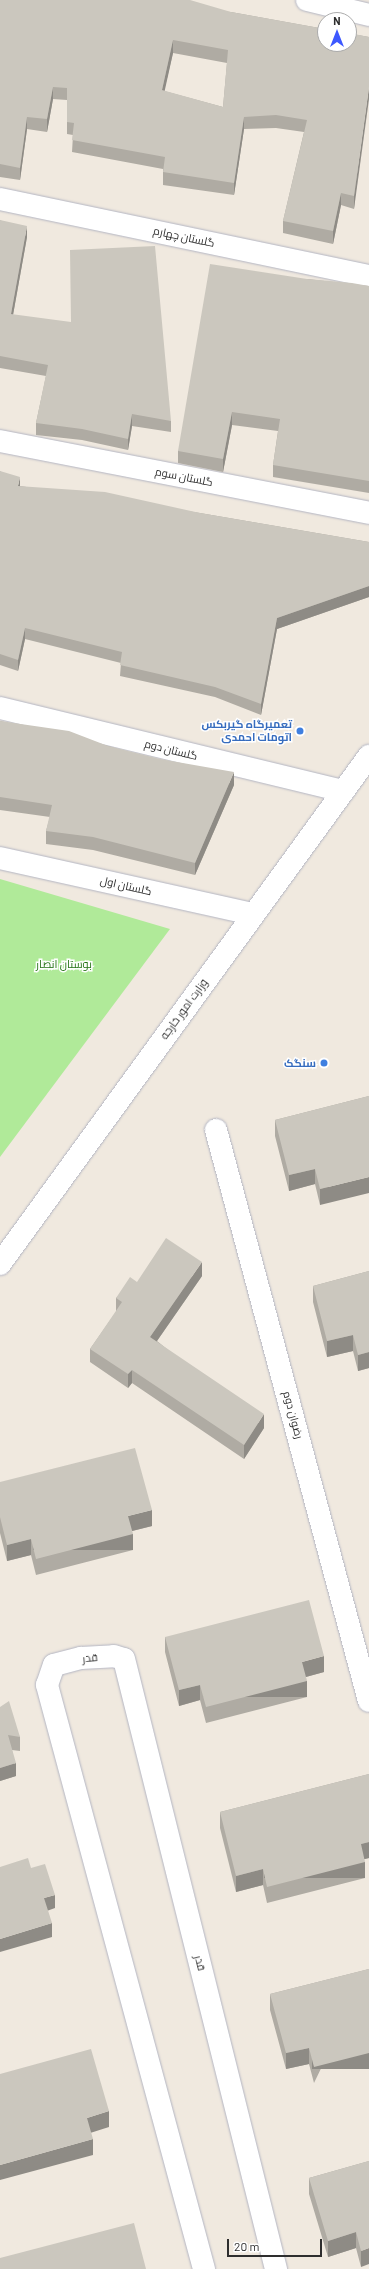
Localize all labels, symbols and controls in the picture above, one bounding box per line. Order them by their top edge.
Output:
north arrow [317,12,357,52]
text: N [333,14,341,27]
street label: گلستان چهارم [152,224,216,250]
street label: گلستان سوم [154,465,214,489]
place label: تعمیرگاه گیربکس اتومات احمدی [201,718,292,744]
marker: تعمیرگاه گیربکس اتومات احمدی [295,726,305,736]
street label: گلستان دوم [143,737,199,763]
street label: گلستان اول [99,874,153,898]
park label: بوستان انصار [36,957,92,971]
street label: وزارت امور خارجه [158,976,210,1042]
place label: سنگک [284,1056,316,1070]
marker: سنگک [319,1058,329,1068]
street label: رضوان دوم [280,1390,306,1440]
street label: قدر [82,1651,98,1665]
street label: قدر [192,1954,208,1972]
scale bar [229,2231,324,2257]
text: 20 m [234,2239,260,2253]

